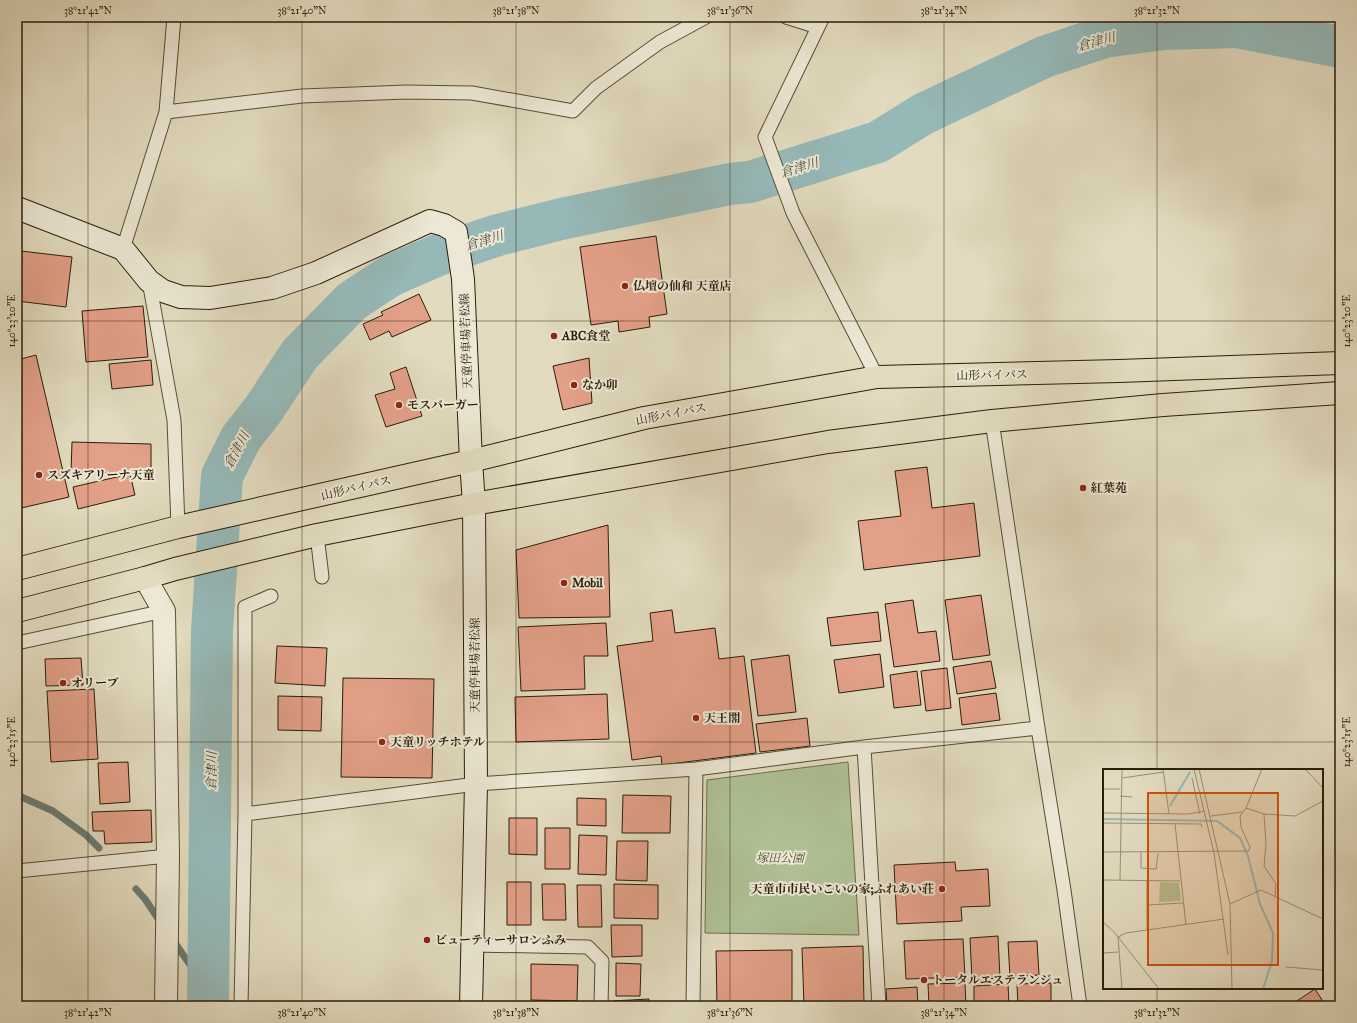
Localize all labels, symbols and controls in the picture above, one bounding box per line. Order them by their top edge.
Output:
text: 38°21'42"N [64,5,112,17]
text: 38°21'40"N [278,5,327,17]
text: 38°21'38"N [493,5,540,17]
text: 38°21'36"N [707,5,754,17]
text: 38°21'34"N [920,5,968,17]
text: 38°21'32"N [1134,5,1181,17]
water label: 倉津川 [1075,29,1119,55]
water label: 倉津川 [778,154,822,181]
water label: 倉津川 [463,227,507,254]
place label: 仏壇の仙和 天童店 [633,279,732,293]
marker: 仏壇の仙和 天童店 [620,281,630,291]
street label: 天童停車場若松線 [457,293,475,389]
text: 140°23'20"E [6,295,18,347]
text: 140°23'20"E [1341,295,1353,347]
place label: ABC食堂 [561,329,610,343]
marker: ABC食堂 [549,331,559,341]
street label: 山形バイパス [956,367,1028,383]
place label: なか卯 [582,378,618,392]
marker: なか卯 [569,380,579,390]
place label: モスバーガー [407,398,479,412]
marker: モスバーガー [394,400,404,410]
street label: 山形バイパス [634,400,708,428]
water label: 倉津川 [221,428,254,471]
place label: スズキアリーナ天童 [47,468,155,482]
marker: スズキアリーナ天童 [34,470,44,480]
street label: 山形バイパス [319,473,393,503]
place label: 紅葉苑 [1091,481,1127,495]
marker: 紅葉苑 [1078,483,1088,493]
place label: Mobil [572,576,603,590]
marker: Mobil [559,578,569,588]
street label: 天童停車場若松線 [468,617,482,713]
place label: オリーブ [71,676,118,690]
marker: オリーブ [58,678,68,688]
place label: 天王閣 [704,711,740,725]
marker: 天王閣 [691,713,701,723]
text: 140°23'15"E [6,717,18,767]
text: 140°23'15"E [1341,717,1353,767]
place label: 天童リッチホテル [390,735,485,749]
marker: 天童リッチホテル [377,737,387,747]
water label: 倉津川 [204,749,220,791]
inset map [1103,769,1323,989]
park label: 塚田公園 [756,851,806,865]
place label: 天童市市民いこいの家;ふれあい荘 [751,882,934,896]
marker: 天童市市民いこいの家;ふれあい荘 [937,884,947,894]
place label: ビューティーサロンふみ [435,933,566,947]
marker: ビューティーサロンふみ [422,935,432,945]
place label: トータルエステランジュ [932,973,1063,987]
marker: トータルエステランジュ [919,975,929,985]
text: 38°21'42"N [64,1007,112,1019]
text: 38°21'40"N [278,1007,327,1019]
text: 38°21'38"N [493,1007,540,1019]
text: 38°21'36"N [707,1007,754,1019]
text: 38°21'34"N [920,1007,968,1019]
text: 38°21'32"N [1134,1007,1181,1019]

